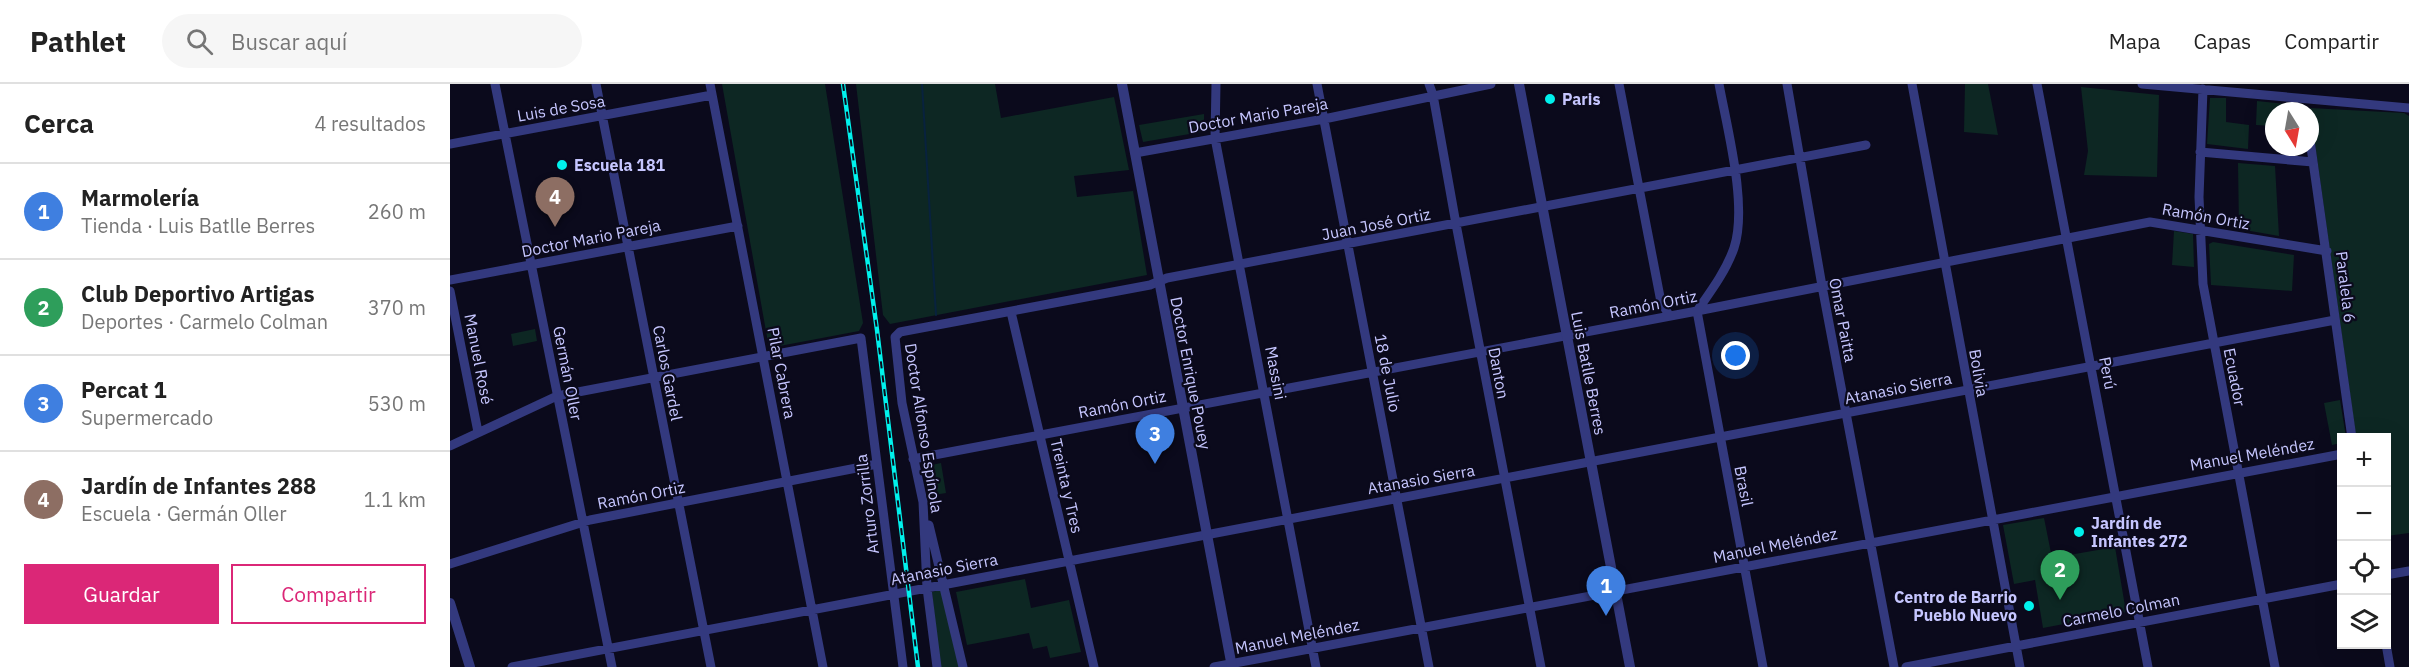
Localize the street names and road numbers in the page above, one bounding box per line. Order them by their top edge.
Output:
street label: Luis de Sosa [515,90,607,126]
street label: Doctor Mario Pareja [1187,93,1330,137]
street label: Ramón Ortiz [2161,198,2251,234]
street label: Juan José Ortiz [1320,204,1432,244]
street label: Doctor Mario Pareja [520,215,663,261]
street label: Paralela 6 [2332,250,2360,324]
street label: Omar Paitta [1825,276,1861,364]
street label: Ramón Ortiz [1608,286,1698,322]
street label: Doctor Enrique Pouey [1166,295,1216,451]
street label: Luis Batlle Berres [1567,309,1611,437]
street label: Manuel Rosé [460,312,498,406]
street label: Carlos Gardel [649,323,687,423]
street label: Germán Oller [549,324,587,422]
street label: Pilar Cabrera [763,325,801,421]
street label: 18 de Julio [1371,332,1405,414]
street label: Doctor Alfonso Espínola [901,342,947,515]
street label: Massini [1261,345,1291,401]
street label: Danton [1484,346,1514,400]
street label: Ecuador [2220,346,2250,408]
street label: Bolivia [1965,348,1993,399]
street label: Perú [2095,355,2121,391]
street label: Atanasio Sierra [1843,368,1954,408]
street label: Ramón Ortiz [1077,386,1167,422]
street label: Manuel Meléndez [2188,433,2316,475]
street label: Treinta y Tres [1046,437,1088,535]
street label: Arturo Zorrilla [851,452,883,555]
street label: Atanasio Sierra [1366,460,1477,498]
street label: Brasil [1730,464,1758,508]
street label: Ramón Ortiz [596,477,686,513]
street label: Manuel Meléndez [1711,523,1839,567]
street label: Atanasio Sierra [889,549,1000,589]
street label: Carmelo Colman [2061,589,2181,631]
street label: Manuel Meléndez [1233,614,1361,658]

